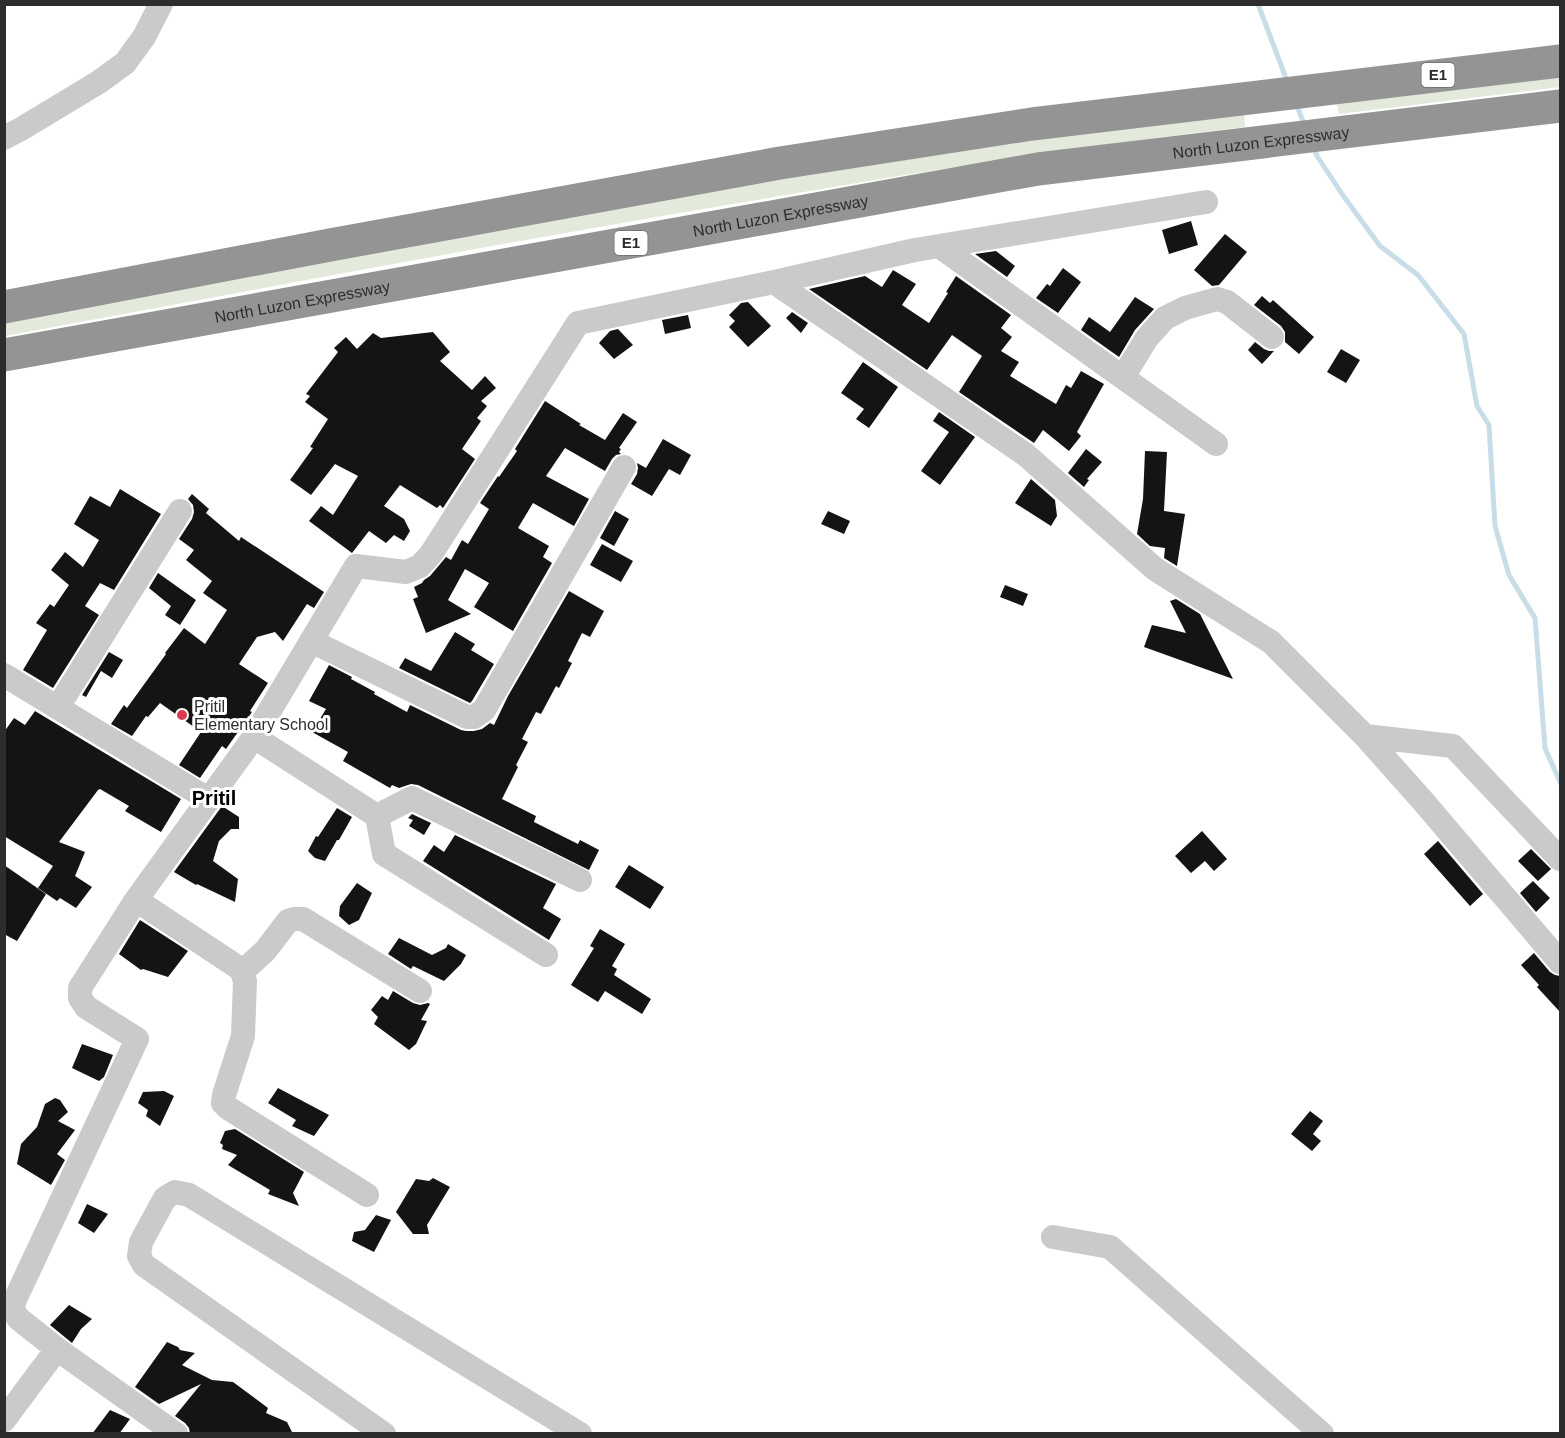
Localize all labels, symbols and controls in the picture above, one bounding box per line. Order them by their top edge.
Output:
road number: E1 [1422,63,1454,87]
street label: North Luzon Expressway [1171,124,1350,162]
street label: North Luzon Expressway [692,192,870,240]
road number: E1 [614,231,648,255]
street label: North Luzon Expressway [213,278,391,326]
place label: Pritil Elementary School [194,698,328,733]
marker: Pritil Elementary School [175,708,189,722]
district label: Pritil [192,787,236,809]

